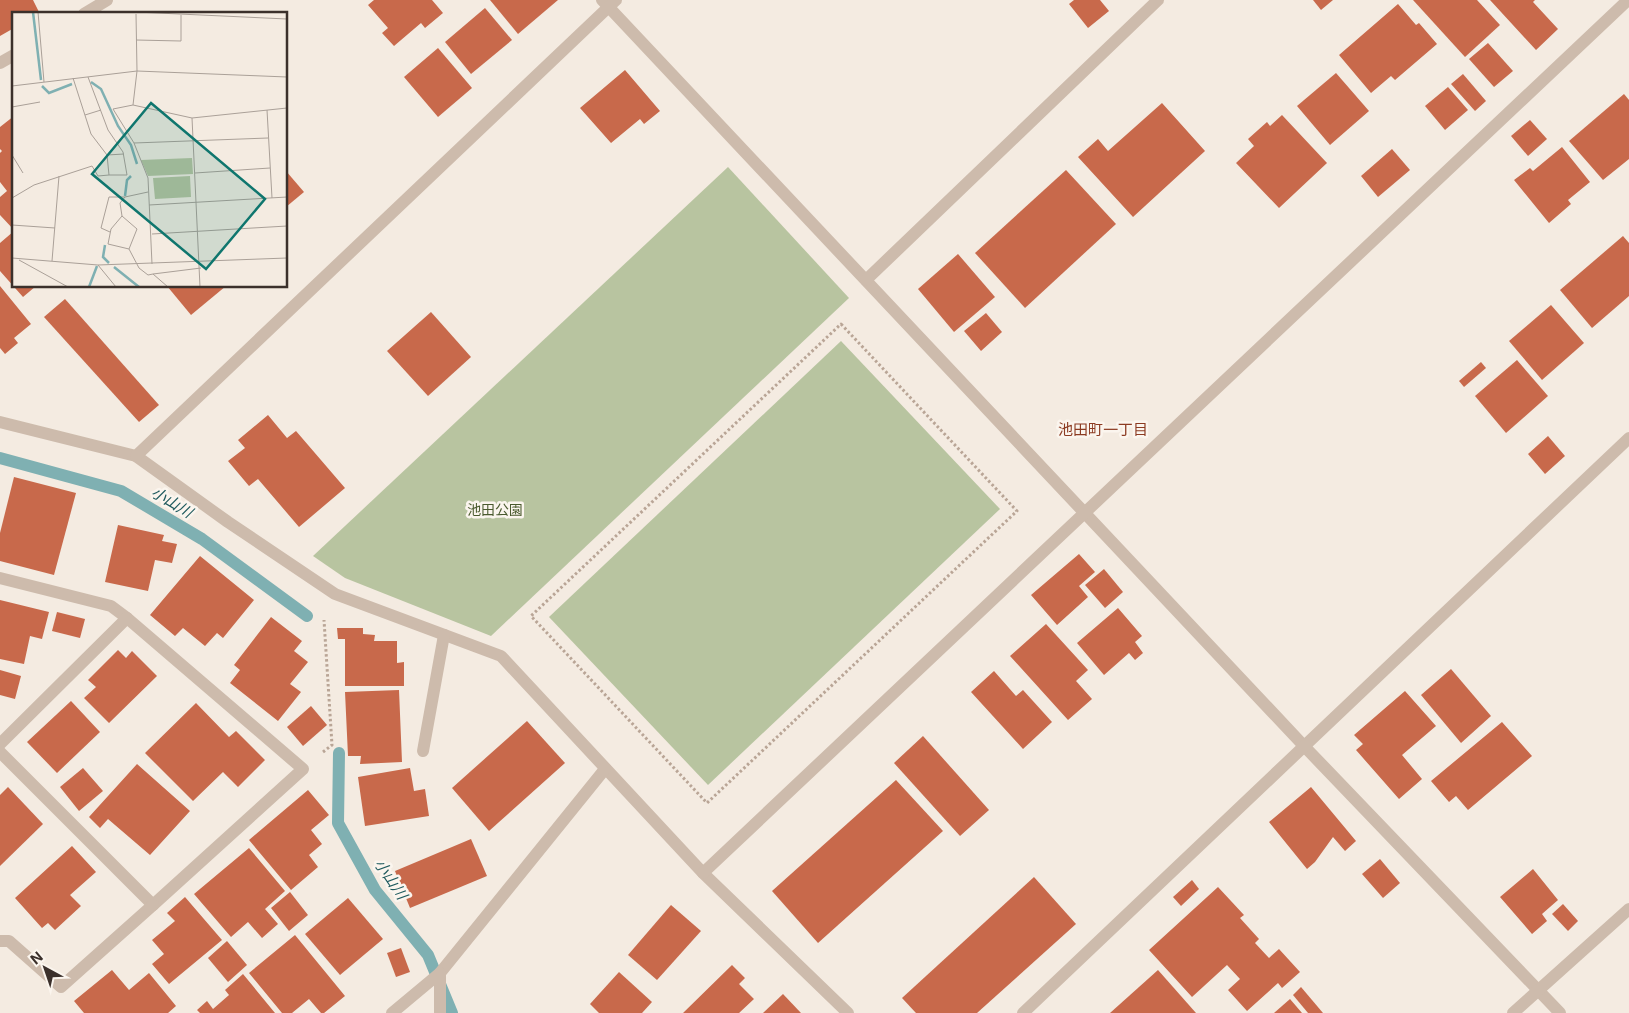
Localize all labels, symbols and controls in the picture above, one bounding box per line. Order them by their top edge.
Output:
inset map [12,12,288,288]
district label: 池田町一丁目 [1058,420,1148,439]
water label: 小山川 [148,482,198,523]
park label: 池田公園 [467,501,523,518]
water label: 小山川 [371,855,413,905]
north arrow [20,943,70,993]
text: N [27,948,46,968]

